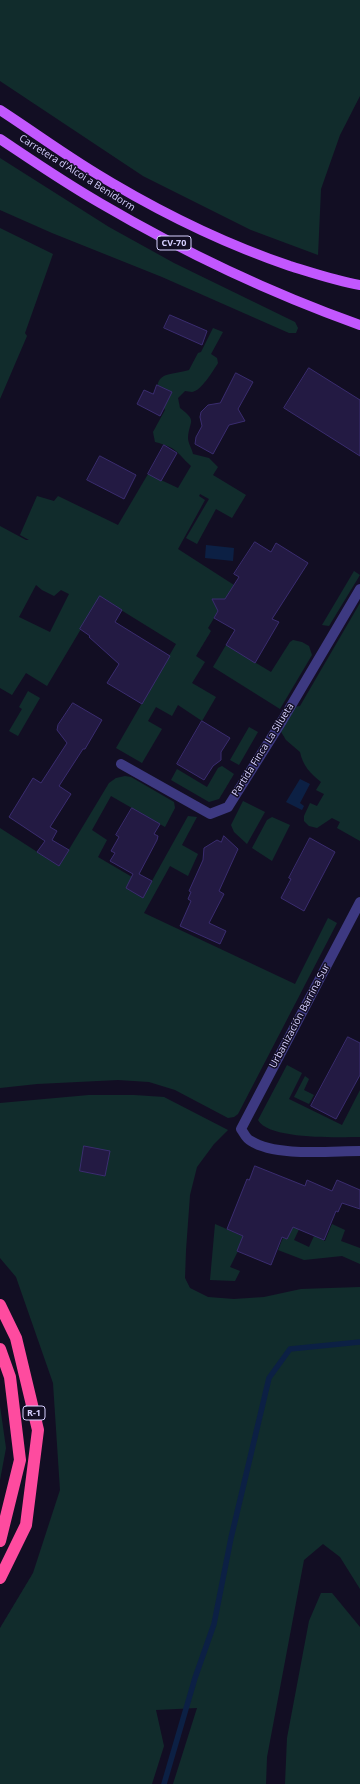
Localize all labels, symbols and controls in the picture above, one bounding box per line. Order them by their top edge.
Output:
street label: Carretera d'Alcoi a Benidorm [17,132,137,214]
road number: CV-70 [157,236,191,250]
street label: Partida Finca La Silueta [229,701,297,799]
street label: Urbanización Barrina Sur [267,962,333,1070]
road number: R-1 [23,1406,45,1420]

